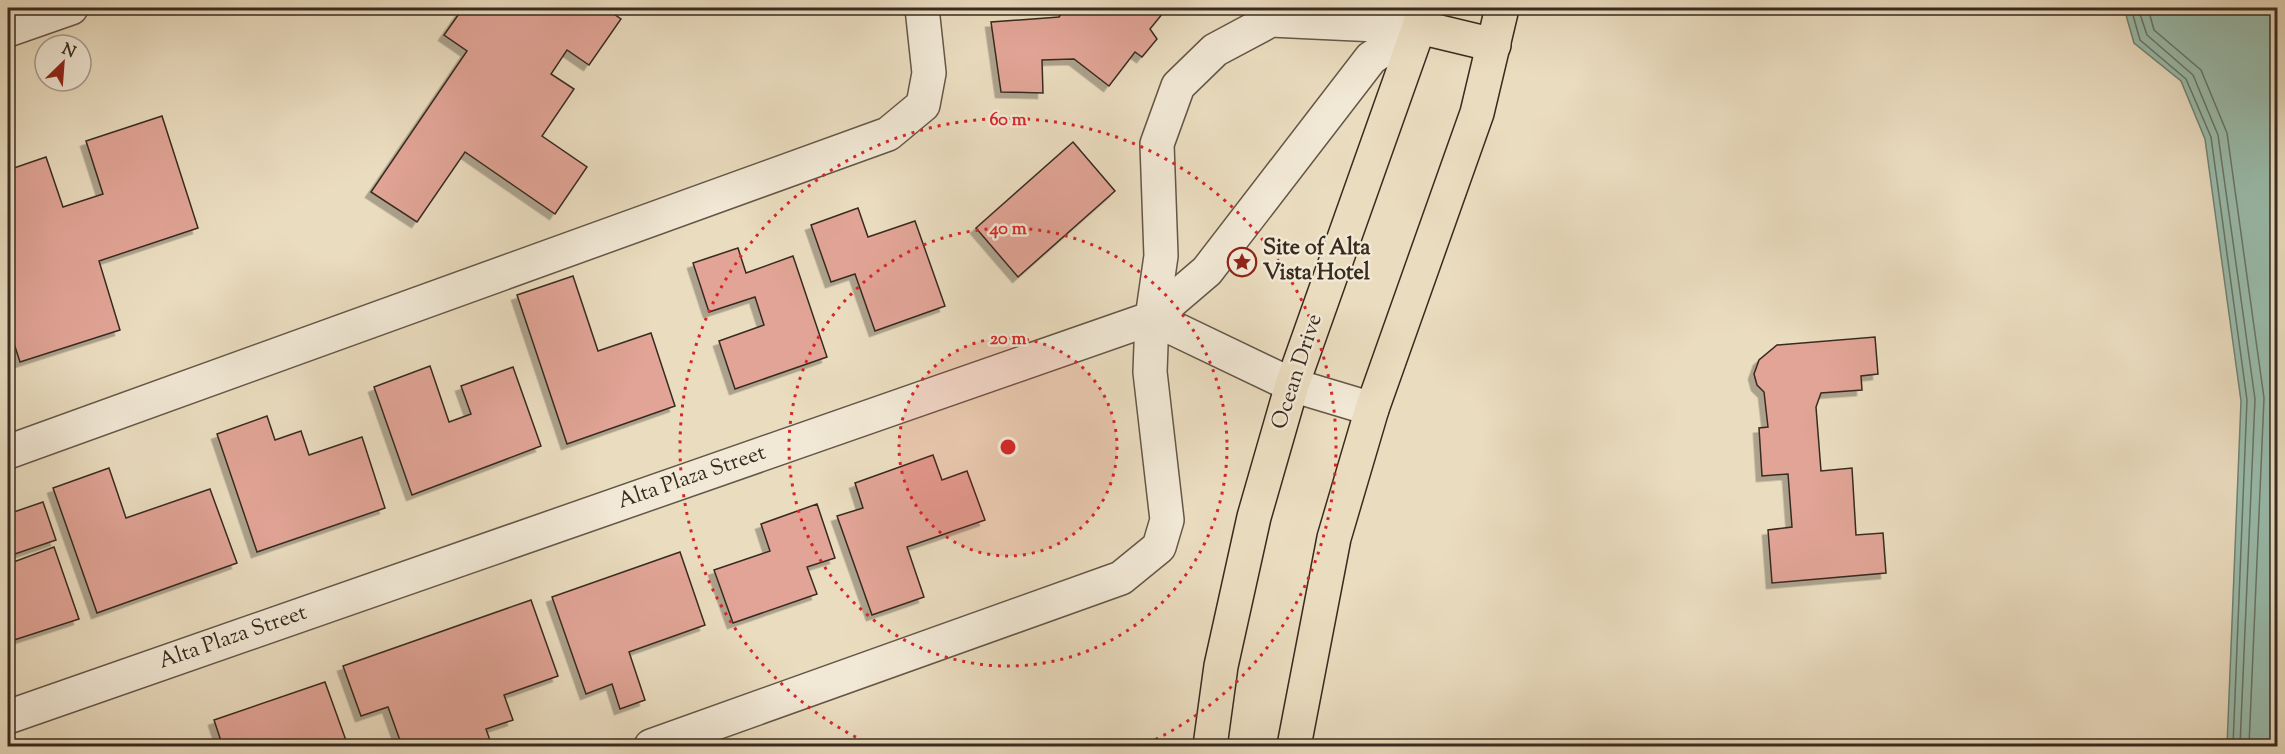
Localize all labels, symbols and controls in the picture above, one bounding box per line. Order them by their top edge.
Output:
north arrow [33,33,93,93]
text: N [58,39,79,65]
text: 60 m [989,108,1027,134]
text: 40 m [988,217,1027,243]
place label: Site of Alta Vista Hotel [1263,233,1371,290]
place icon: Site of Alta Vista Hotel [1226,246,1258,278]
street label: Ocean Drive [1264,310,1332,434]
text: 20 m [990,327,1026,353]
centre of rings [998,437,1018,457]
street label: Alta Plaza Street [614,438,771,518]
street label: Alta Plaza Street [155,598,312,678]

